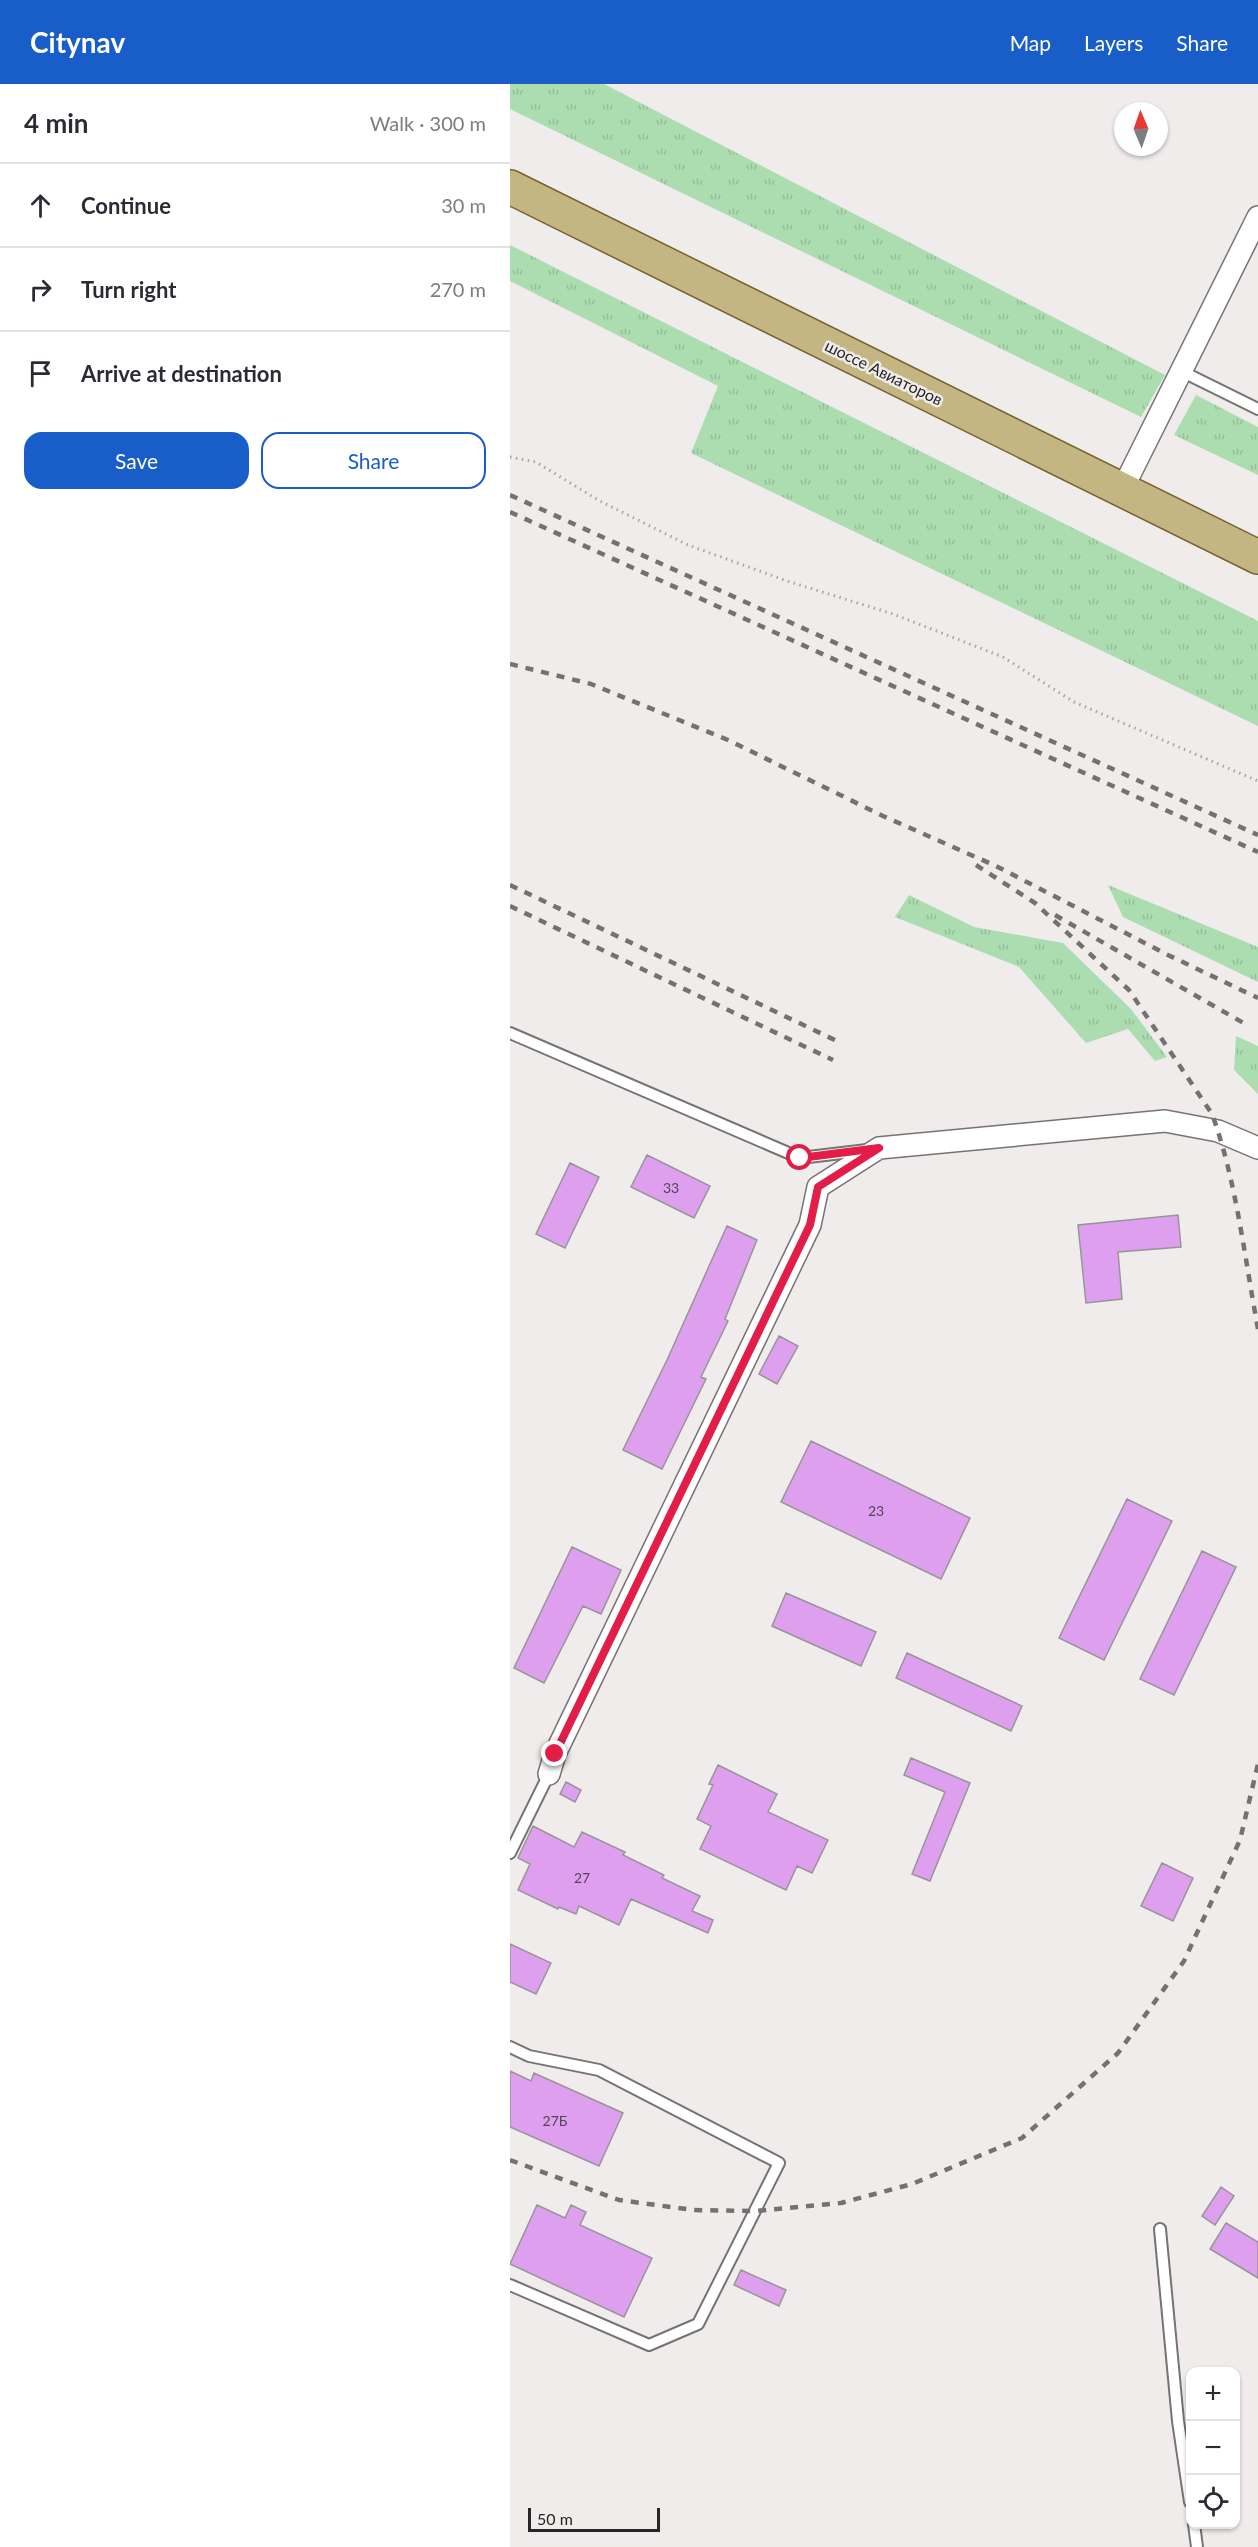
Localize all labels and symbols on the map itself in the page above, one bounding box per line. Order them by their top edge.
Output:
north arrow [1114,102,1168,156]
street label: шоссе Авиаторов [822,335,946,409]
route start [786,1144,812,1170]
house number: 33 [663,1179,679,1196]
house number: 23 [868,1502,884,1519]
route end [541,1740,567,1766]
house number: 27 [574,1869,590,1886]
house number: 27Б [543,2112,568,2129]
scale bar [528,2505,660,2532]

